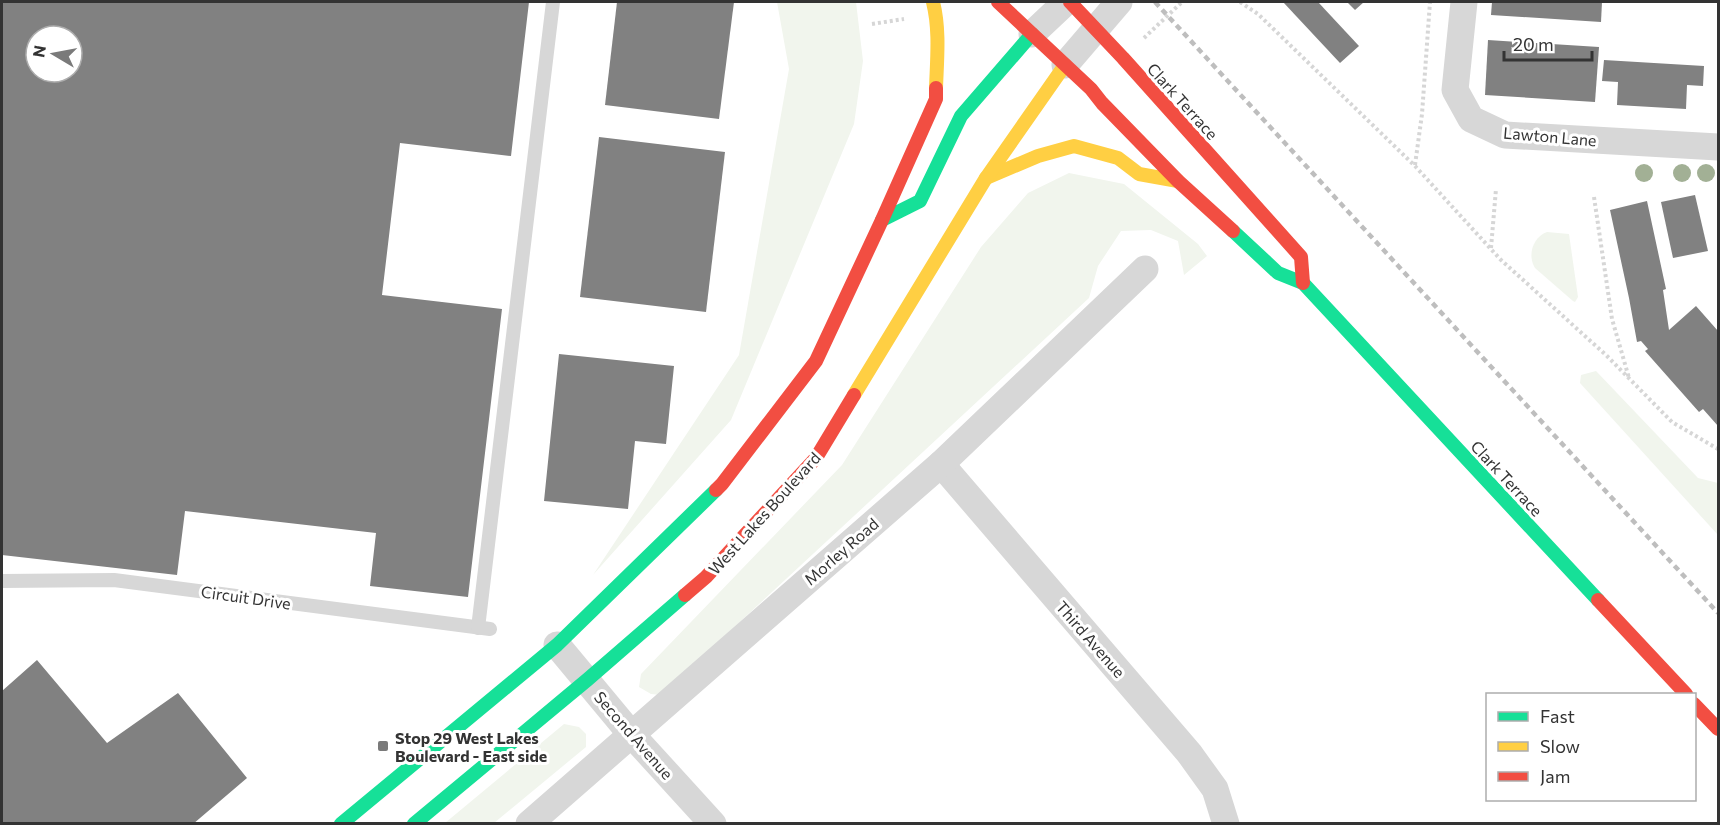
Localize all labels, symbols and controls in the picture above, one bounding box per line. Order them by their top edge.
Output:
north arrow [24,24,84,84]
scale bar [1504,24,1592,62]
text: 20 m [1513,33,1554,55]
text: N [28,44,49,59]
street label: Clark Terrace [1144,59,1222,143]
street label: Lawton Lane [1503,122,1597,150]
street label: Clark Terrace [1467,436,1547,520]
street label: West Lakes Boulevard [704,448,824,578]
street label: Morley Road [800,514,882,588]
street label: Circuit Drive [200,581,292,613]
street label: Third Avenue [1053,597,1129,681]
street label: Second Avenue [591,687,677,783]
legend [1486,693,1696,801]
text: Fast [1540,705,1575,727]
place label: Stop 29 West Lakes Boulevard - East side [395,728,547,765]
text: Slow [1540,735,1580,757]
marker: Stop 29 West Lakes Boulevard - East side [376,739,390,753]
text: Jam [1540,765,1570,787]

